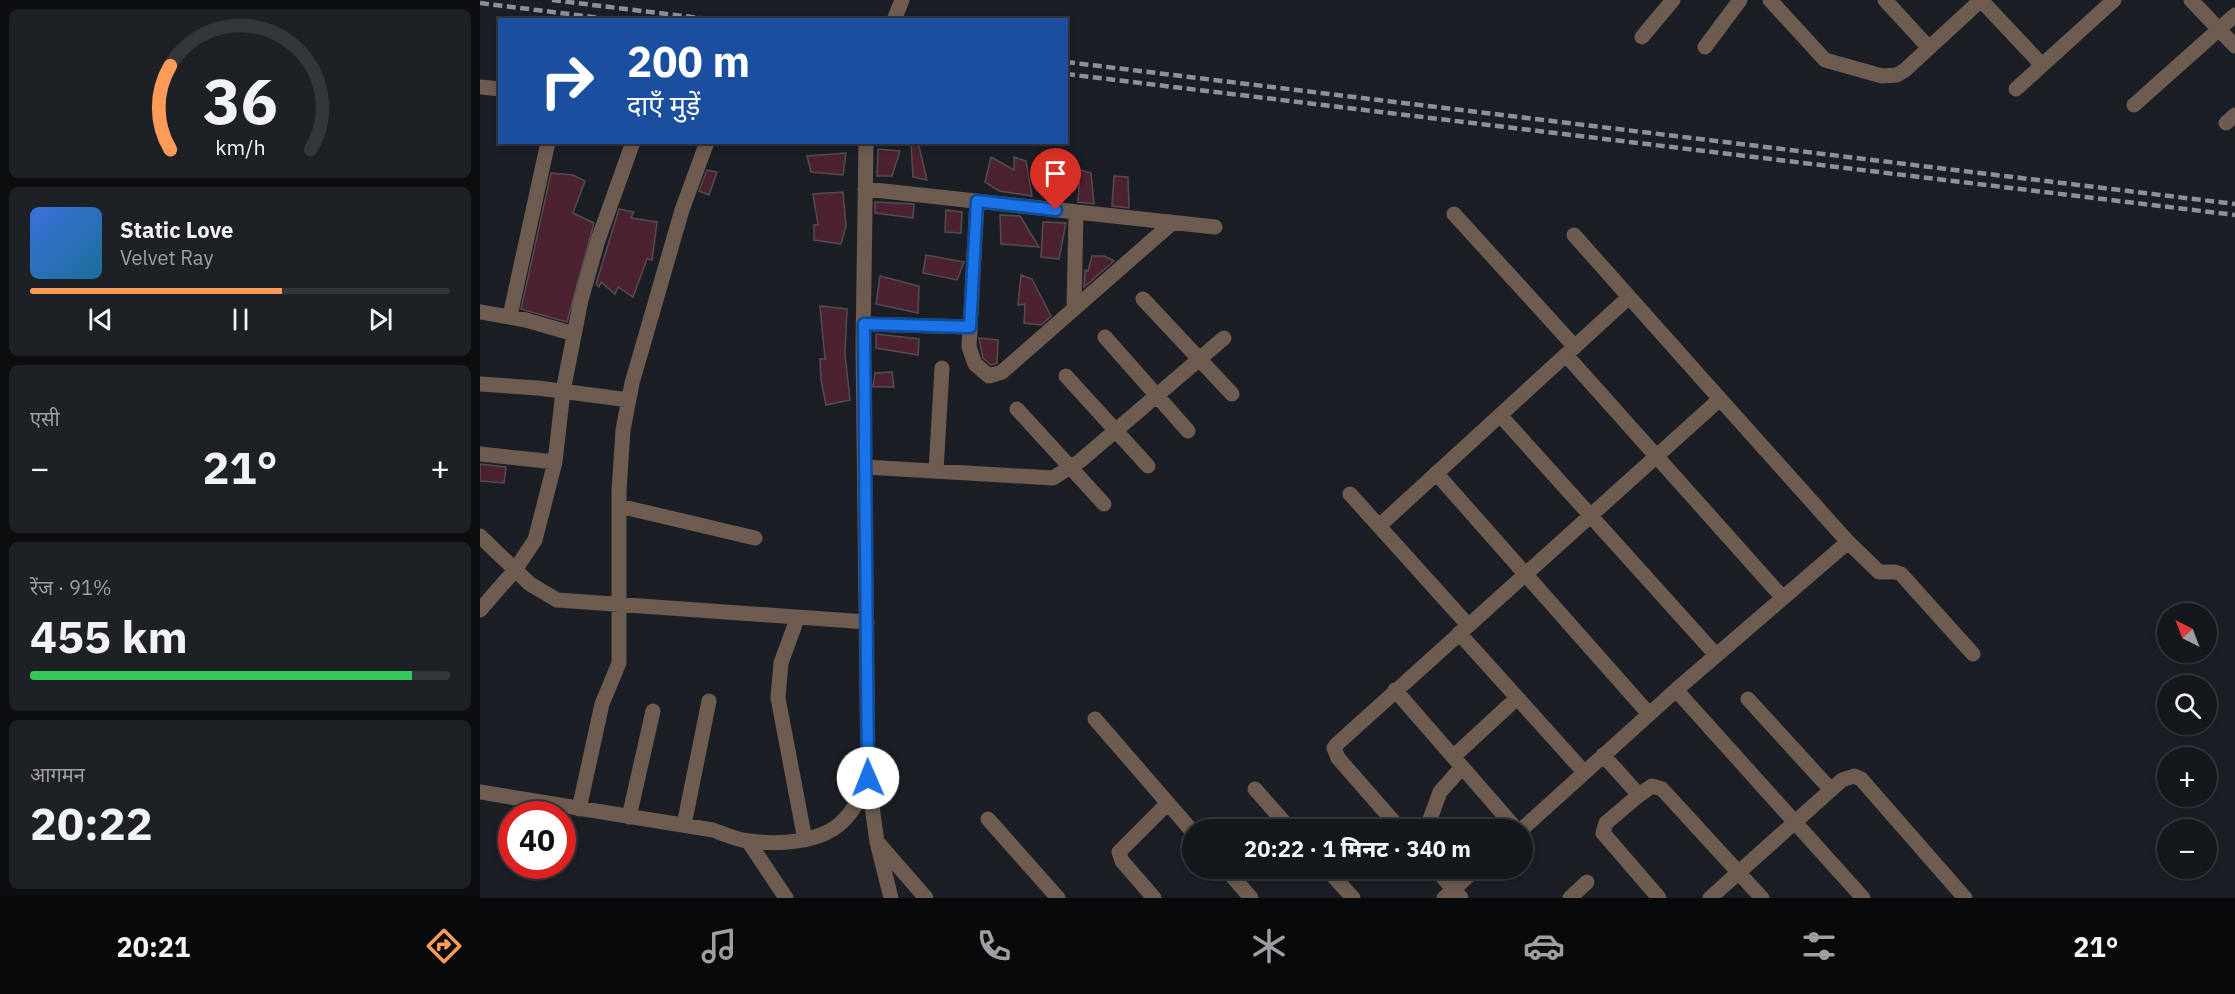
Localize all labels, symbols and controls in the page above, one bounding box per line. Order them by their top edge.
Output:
text: 200 m [627,34,750,89]
icon: right [528,42,606,120]
text: 36 [203,61,277,142]
text: दाएँ मुड़ें [627,87,700,122]
text: km/h [215,134,265,162]
pin [1030,148,1081,210]
icon: arrive [1039,157,1072,190]
text: Static Love [120,215,233,244]
text: Velvet Ray [120,244,213,271]
icon: previous [84,303,117,336]
icon: pause [224,303,257,336]
icon: next [364,303,397,336]
text: एसी [30,405,60,432]
text: 21° [202,438,278,496]
text: − [30,446,50,489]
text: + [430,446,450,489]
text: रेंज · 91% [30,574,112,601]
north arrow [2157,603,2217,663]
map controls [2157,603,2217,879]
text: 455 km [30,607,188,665]
button: search [2157,675,2217,735]
position arrow [836,746,900,810]
button: + [2157,747,2217,807]
text: आगमन [30,761,85,788]
text: 20:22 [30,794,153,852]
speed limit sign: 40 [498,801,576,879]
button: − [2157,819,2217,879]
text: 20:22 · 1 मिनट · 340 m [1244,834,1471,863]
icon: directions [423,925,465,967]
icon: music [698,925,740,967]
icon: phone [973,925,1015,967]
icon: climate [1248,925,1290,967]
icon: car [1523,925,1565,967]
icon: filters [1798,925,1840,967]
text: 20:21 [117,929,190,964]
text: 21° [2073,929,2118,964]

